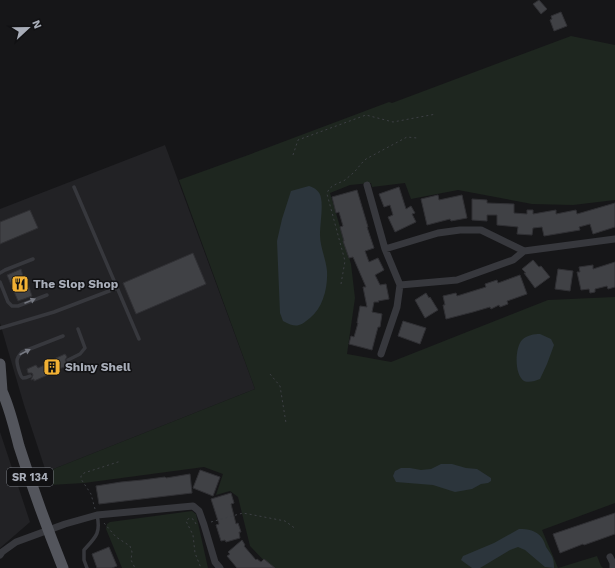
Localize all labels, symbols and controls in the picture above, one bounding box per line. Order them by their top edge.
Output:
north arrow [8,8,48,48]
text: N [29,18,44,31]
restaurant icon: The Slop Shop [10,274,30,294]
place label: The Slop Shop [33,277,119,291]
one-way arrow [25,298,37,304]
one-way arrow [19,348,31,355]
building icon: Shiny Shell [42,357,62,377]
place label: Shiny Shell [65,360,131,374]
road number: SR 134 [7,468,53,486]

